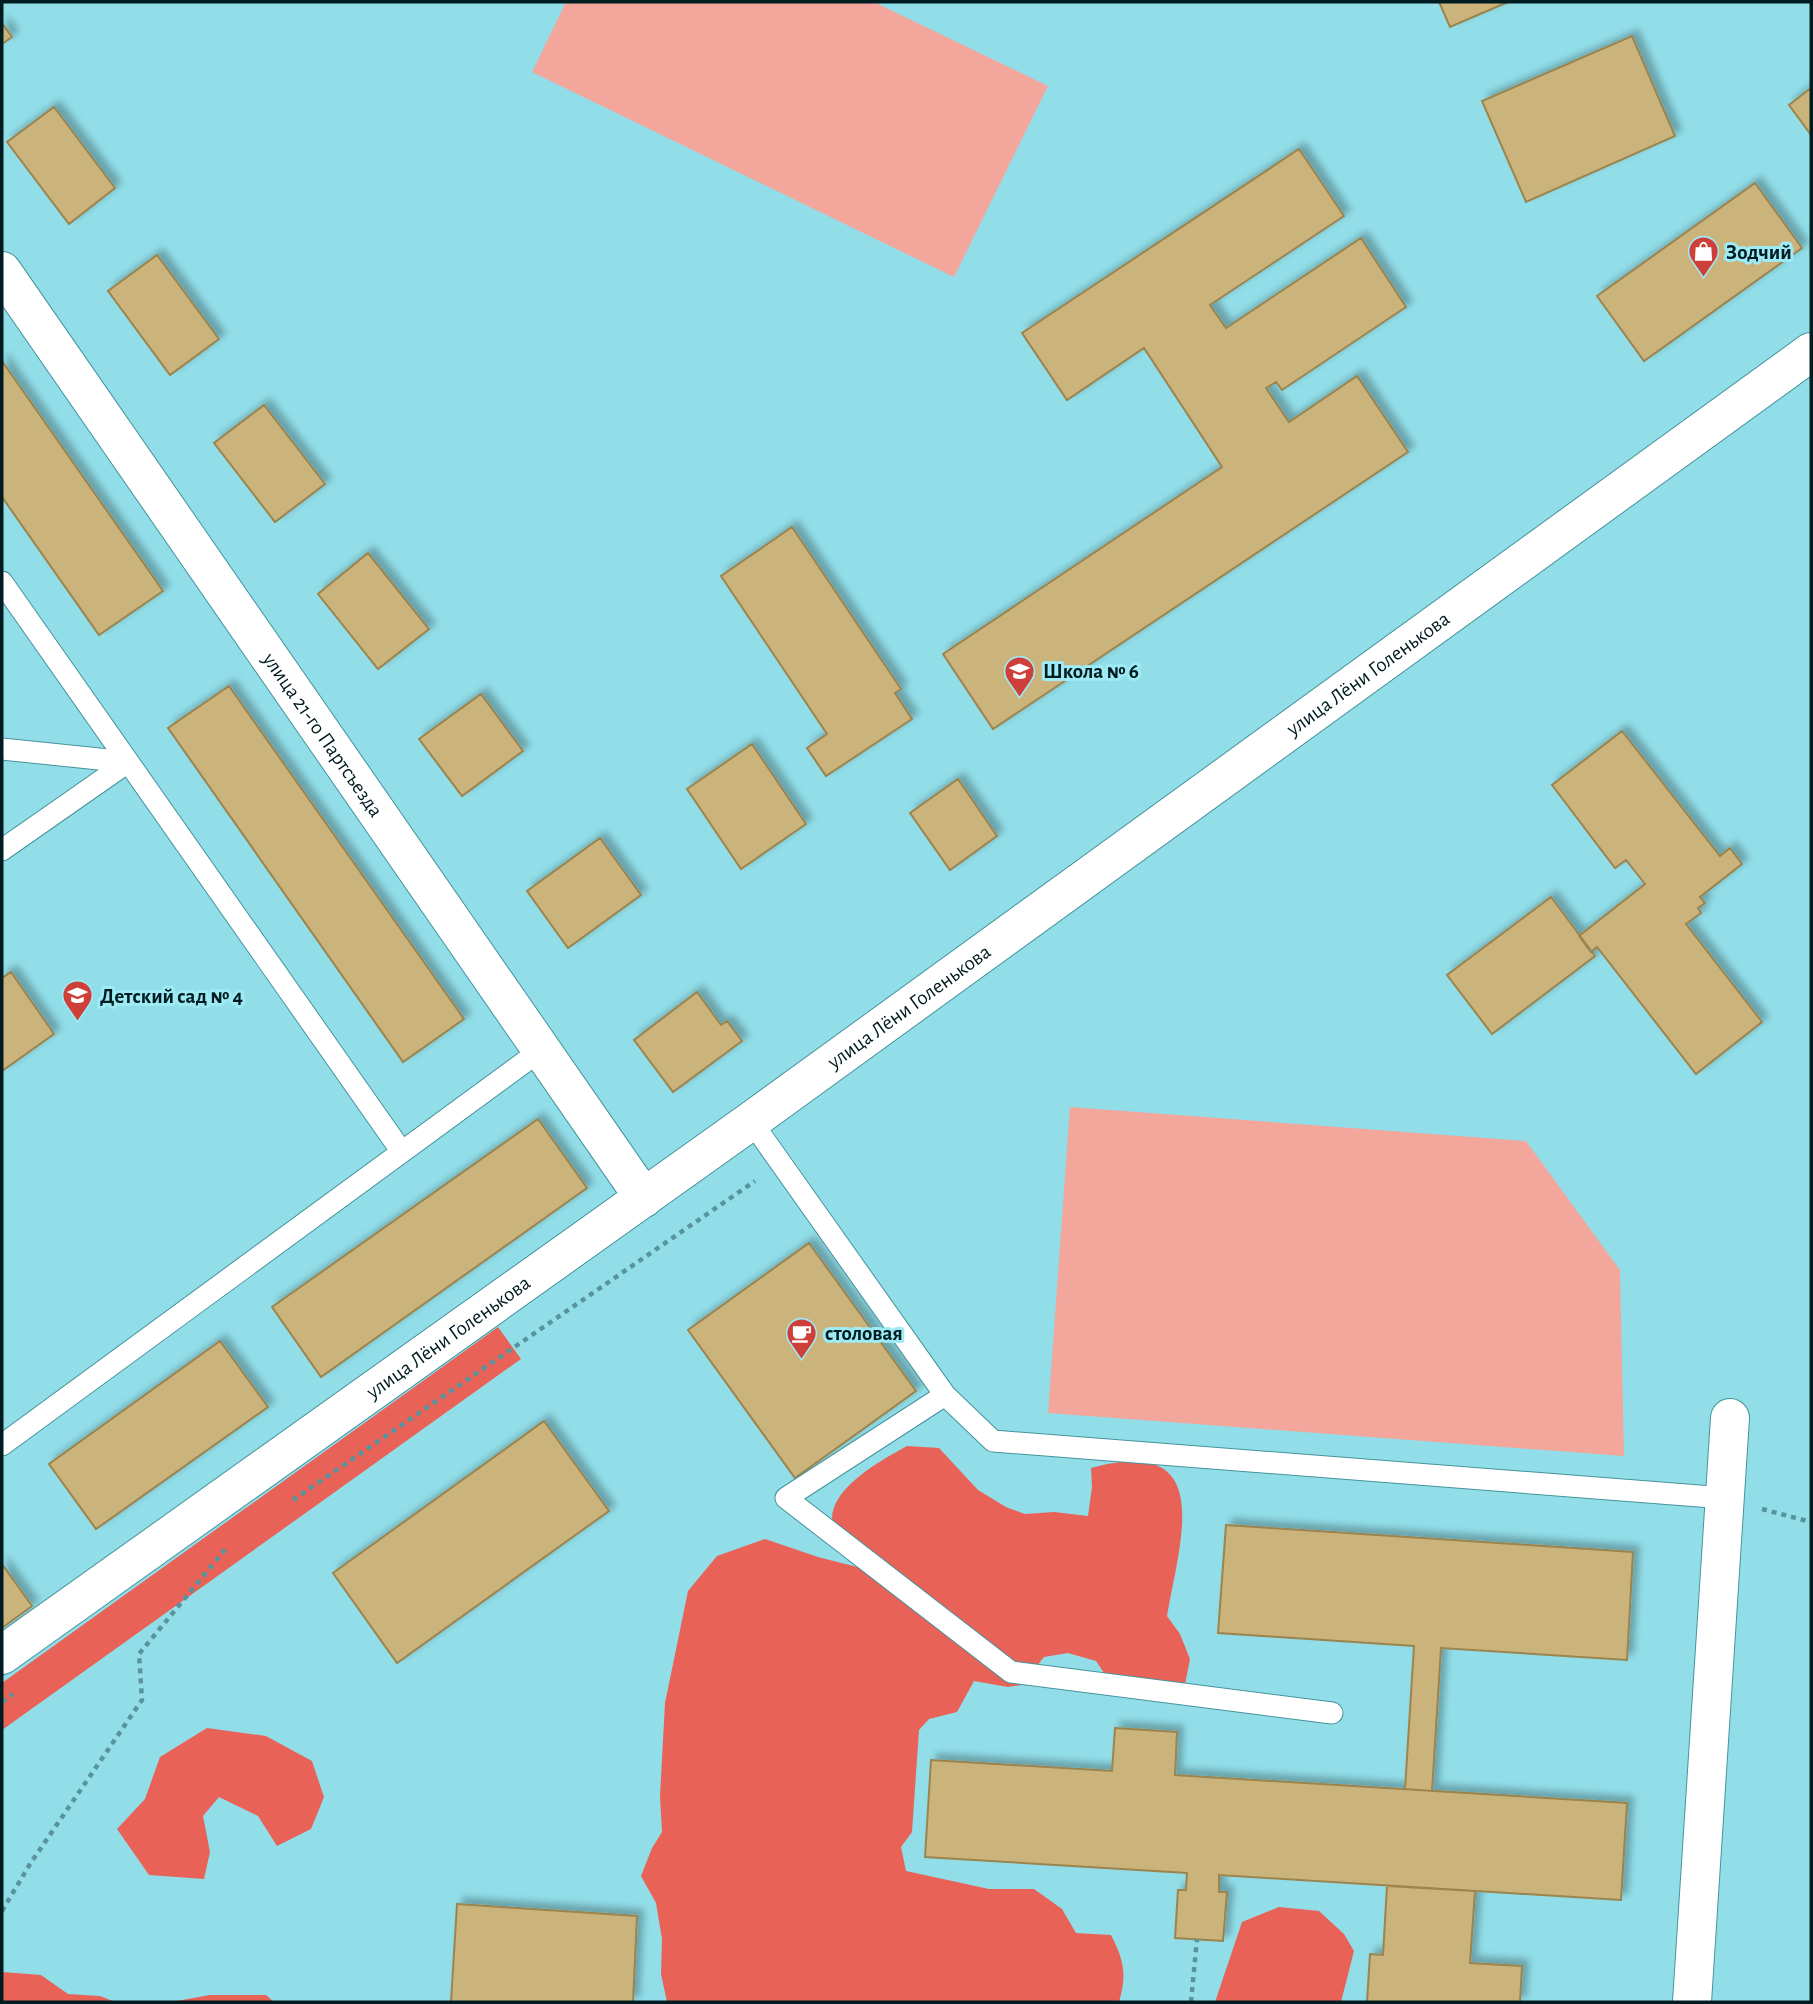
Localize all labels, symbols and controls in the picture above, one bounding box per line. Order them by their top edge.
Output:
shop icon: Зодчий [1686,235,1720,279]
place label: Зодчий [1726,242,1792,263]
street label: улица Лёни Голенькова [1282,607,1454,740]
street label: улица 21-го Партсъезда [259,648,387,821]
school or university icon: Школа № 6 [1003,654,1037,698]
place label: Школа № 6 [1043,661,1139,682]
street label: улица Лёни Голенькова [823,940,995,1073]
school or university icon: Детский сад № 4 [60,979,94,1023]
place label: Детский сад № 4 [100,986,243,1007]
street label: улица Лёни Голенькова [362,1271,534,1403]
cafe icon: столовая [785,1316,819,1360]
place label: столовая [825,1323,903,1344]

